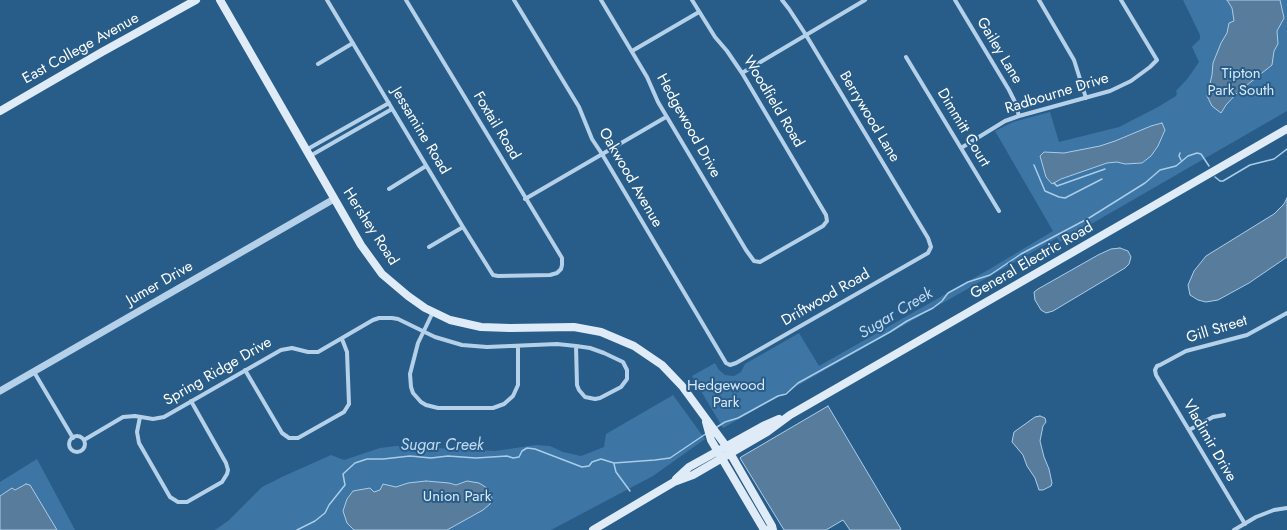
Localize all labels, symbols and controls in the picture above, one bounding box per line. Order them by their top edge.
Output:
street label: East College Avenue [20,10,142,88]
street label: Gailey Lane [972,14,1026,88]
street label: Woodfield Road [739,53,807,151]
park label: Tipton Park South [1208,65,1274,100]
street label: Berrywood Lane [835,68,903,166]
street label: Radbourne Drive [1003,70,1111,118]
street label: Hedgewood Drive [652,71,724,181]
street label: Jessamine Road [387,84,453,178]
street label: Dimmitt Court [933,86,993,170]
street label: Foxtail Road [469,89,523,163]
street label: Oakwood Avenue [594,125,666,231]
street label: Hershey Road [338,185,402,269]
street label: General Electric Road [968,219,1096,303]
street label: Jumer Drive [124,258,196,310]
street label: Driftwood Road [779,265,873,331]
water label: Sugar Creek [855,284,937,344]
street label: Gill Street [1184,312,1250,348]
street label: Spring Ridge Drive [161,334,275,410]
park label: Hedgewood Park [687,377,765,412]
street label: Vladimir Drive [1178,397,1240,485]
water label: Sugar Creek [400,436,484,456]
park label: Union Park [423,488,491,506]

